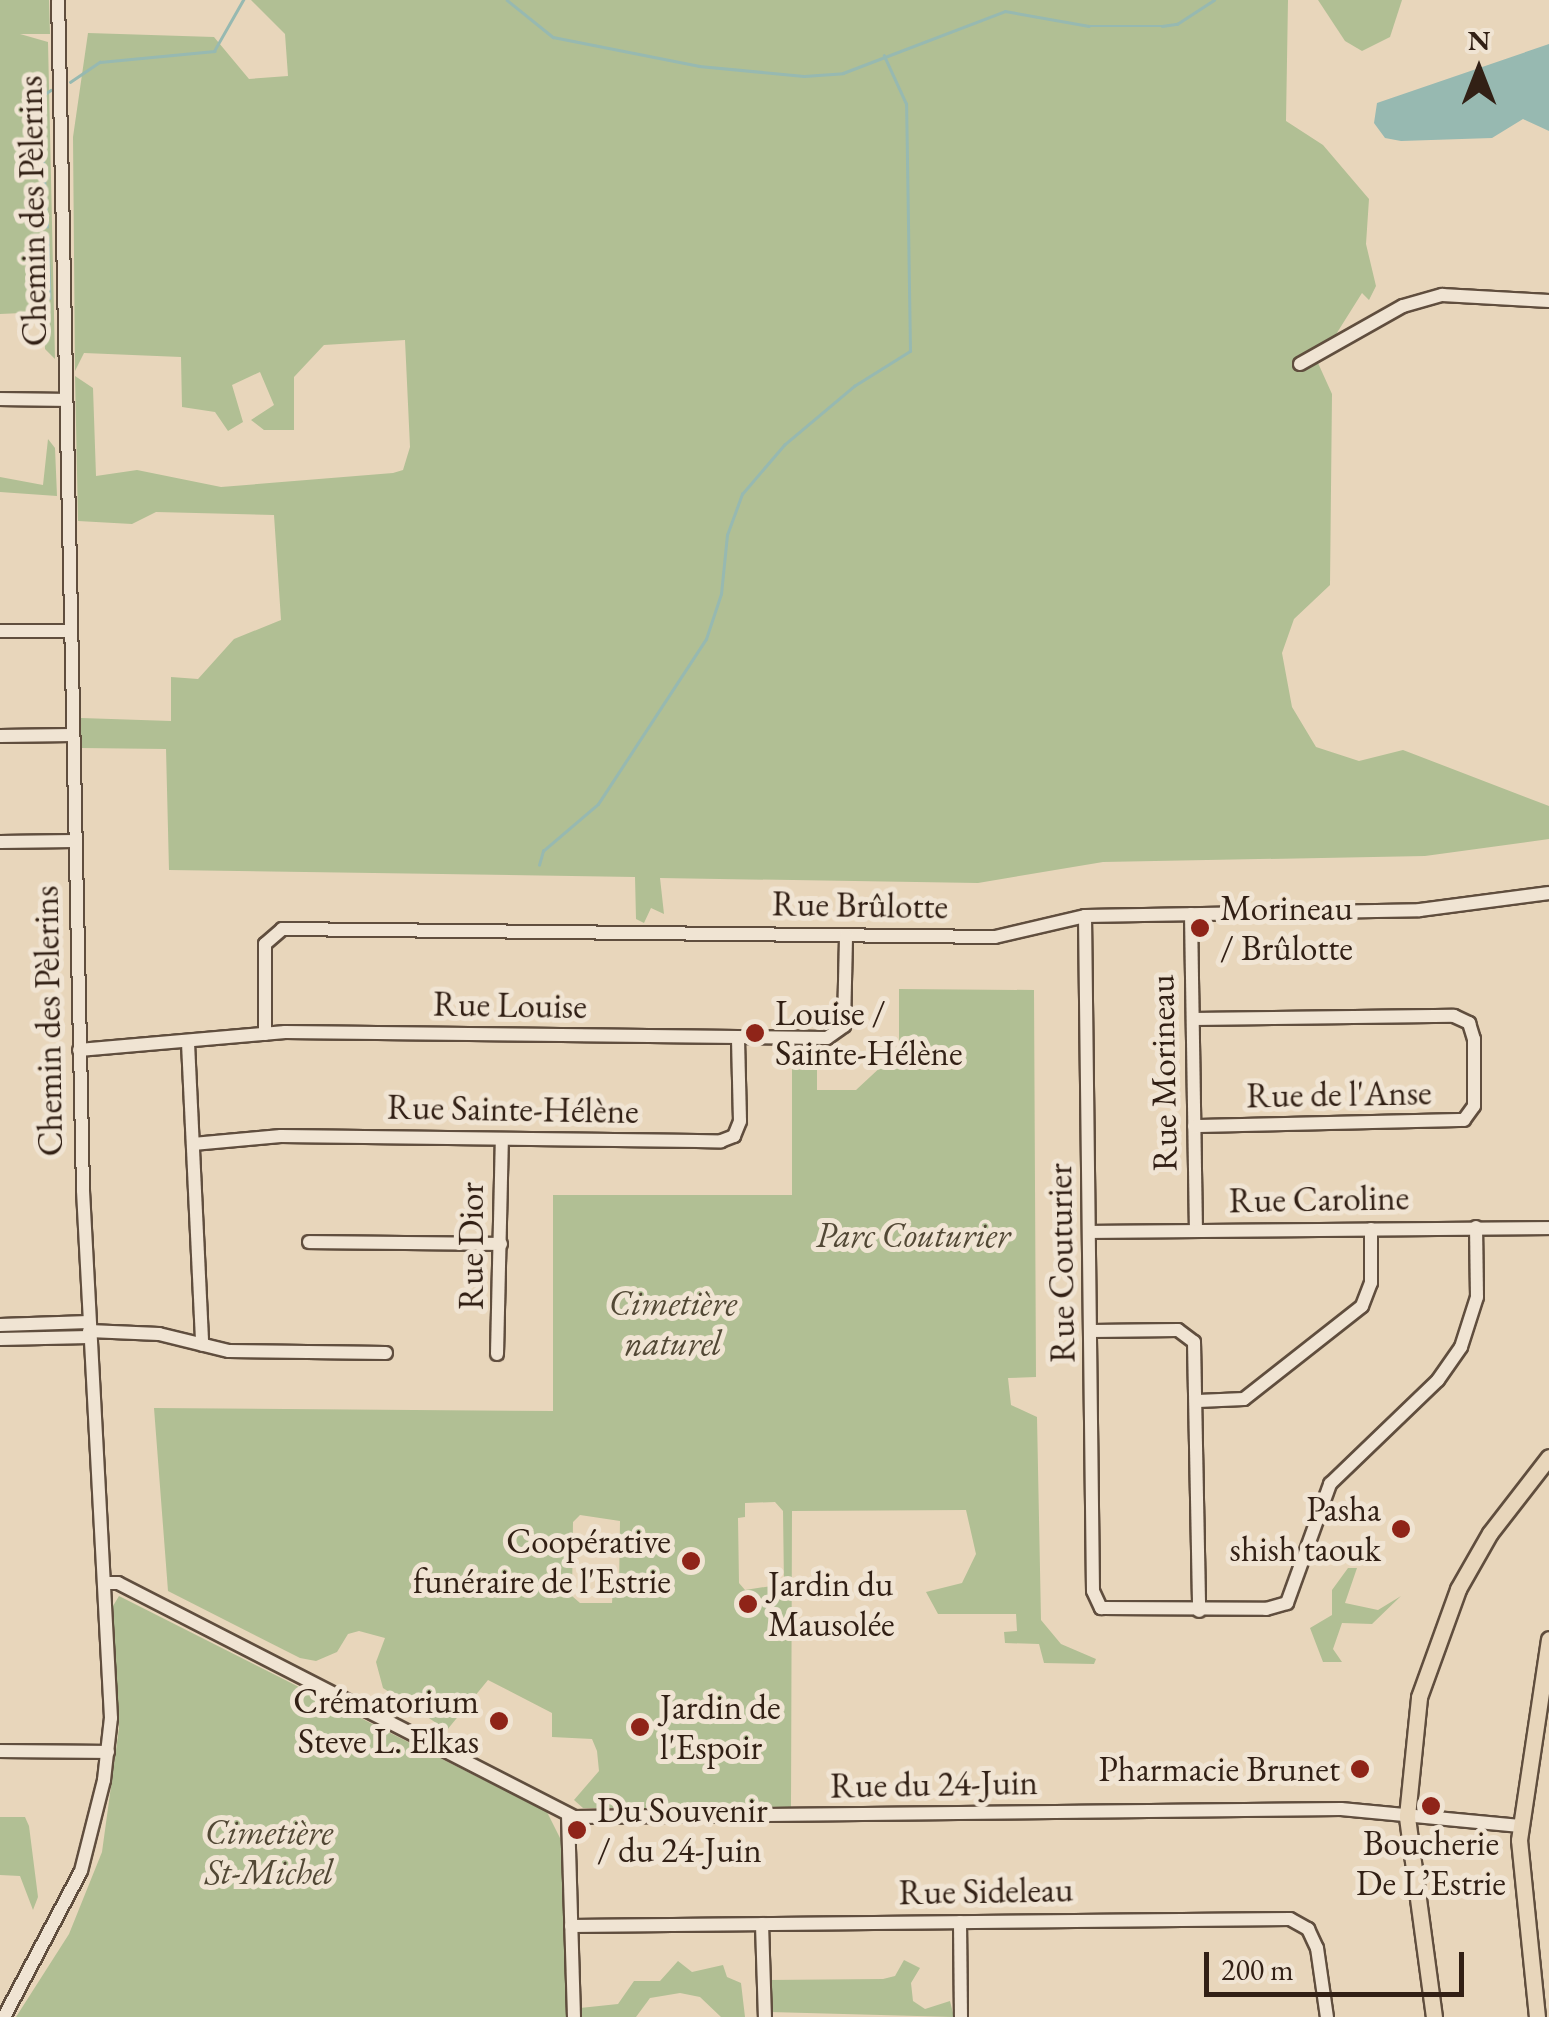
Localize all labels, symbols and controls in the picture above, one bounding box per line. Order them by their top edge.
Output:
north arrow [1429,20,1529,120]
text: N [1468,22,1490,58]
street label: Chemin des Pèlerins [9,75,55,347]
street label: Rue Brûlotte [772,882,948,928]
street label: Chemin des Pèlerins [25,885,71,1157]
place label: Morineau / Brûlotte [1220,887,1353,969]
marker: Morineau / Brûlotte [1189,917,1211,939]
street label: Rue Morineau [1140,974,1186,1172]
street label: Rue Louise [433,983,587,1027]
place label: Louise / Sainte-Hélène [775,992,963,1074]
marker: Louise / Sainte-Hélène [744,1022,766,1044]
street label: Rue de l'Anse [1246,1071,1432,1117]
street label: Rue Sainte-Hélène [387,1086,639,1132]
street label: Rue Couturier [1038,1163,1084,1363]
street label: Rue Caroline [1228,1176,1410,1222]
street label: Rue Dior [450,1182,492,1310]
park label: Parc Couturier [816,1214,1010,1256]
park label: Cimetière naturel [609,1282,737,1364]
place label: Pasha shish taouk [1230,1488,1381,1570]
marker: Pasha shish taouk [1390,1518,1412,1540]
place label: Coopérative funéraire de l'Estrie [413,1520,671,1602]
marker: Coopérative funéraire de l'Estrie [680,1550,702,1572]
place label: Jardin du Mausolée [768,1563,895,1645]
marker: Jardin du Mausolée [737,1593,759,1615]
place label: Crématorium Steve L. Elkas [293,1680,479,1762]
place label: Jardin de l'Espoir [660,1686,781,1768]
marker: Crématorium Steve L. Elkas [488,1710,510,1732]
marker: Jardin de l'Espoir [629,1716,651,1738]
place label: Pharmacie Brunet [1099,1748,1340,1790]
marker: Pharmacie Brunet [1349,1758,1371,1780]
street label: Rue du 24-Juin [830,1761,1038,1807]
place label: Du Souvenir / du 24-Juin [597,1789,768,1871]
marker: Boucherie De L’Estrie [1420,1795,1442,1817]
park label: Cimetière St-Michel [205,1811,333,1893]
marker: Du Souvenir / du 24-Juin [566,1819,588,1841]
place label: Boucherie De L’Estrie [1356,1822,1506,1904]
street label: Rue Sideleau [898,1868,1074,1914]
scale bar [1209,1932,1469,1994]
text: 200 m [1221,1950,1294,1989]

